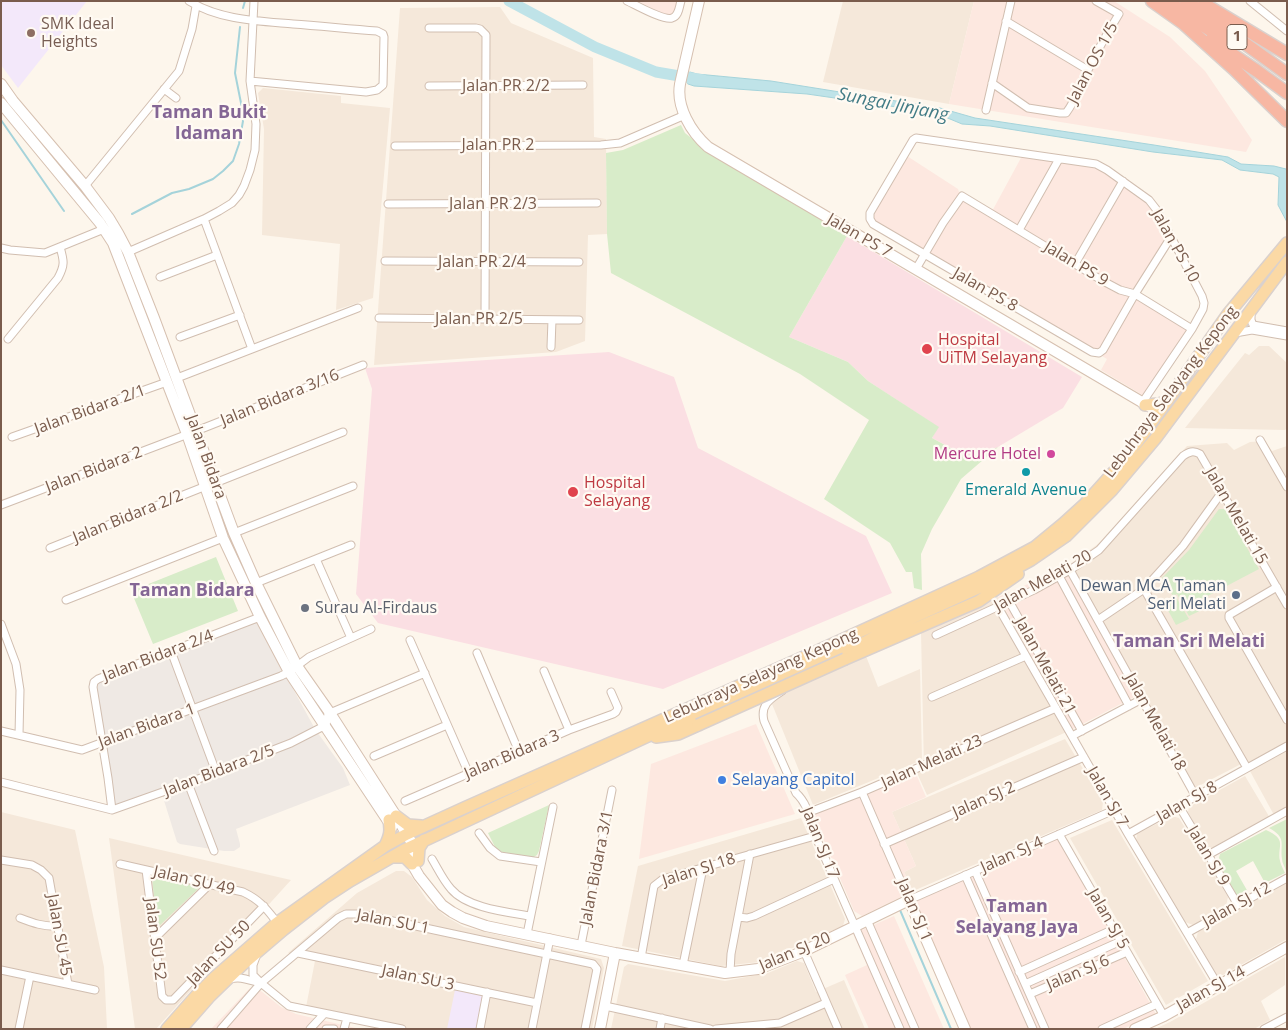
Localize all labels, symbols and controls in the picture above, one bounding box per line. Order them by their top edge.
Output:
place label: SMK Ideal Heights [41,14,114,52]
street label: Jalan OS 1/5 [1063,19,1123,107]
road number: 1 [1227,24,1247,50]
marker: SMK Ideal Heights [25,27,37,39]
street label: Jalan PR 2/2 [462,76,550,96]
water label: Sungai Jinjang [836,84,950,126]
district label: Taman Bukit Idaman [152,102,266,144]
street label: Jalan PR 2 [462,135,534,155]
street label: Jalan PR 2/3 [449,194,537,214]
street label: Jalan PS 10 [1147,206,1203,286]
street label: Jalan PS 7 [823,210,895,262]
street label: Jalan PS 9 [1040,237,1112,291]
street label: Jalan PR 2/4 [438,252,526,272]
street label: Jalan PS 8 [949,264,1021,316]
street label: Lebuhraya Selayang Kepong [1100,302,1242,482]
street label: Jalan PR 2/5 [435,309,523,329]
place label: Hospital UiTM Selayang [938,330,1047,368]
marker: Hospital UiTM Selayang [920,342,934,356]
street label: Jalan Bidara 3/16 [218,365,342,431]
street label: Jalan Bidara 2/1 [32,381,148,439]
street label: Jalan Bidara [182,412,230,502]
street label: Jalan Bidara 2 [43,443,145,497]
place label: Mercure Hotel [934,444,1041,464]
marker: Mercure Hotel [1045,448,1057,460]
street label: Jalan Melati 15 [1201,464,1271,568]
marker: Emerald Avenue [1020,466,1032,478]
place label: Hospital Selayang [584,473,650,511]
place label: Emerald Avenue [965,480,1087,500]
marker: Hospital Selayang [566,485,580,499]
street label: Jalan Bidara 2/2 [70,486,186,548]
street label: Jalan Melati 20 [991,546,1095,616]
place label: Dewan MCA Taman Seri Melati [1080,576,1226,614]
district label: Taman Bidara [129,580,255,602]
marker: Dewan MCA Taman Seri Melati [1230,589,1242,601]
place label: Surau Al-Firdaus [315,598,437,618]
marker: Surau Al-Firdaus [299,602,311,614]
street label: Jalan Melati 21 [1010,614,1080,718]
street label: Lebuhraya Selayang Kepong [661,624,861,728]
street label: Jalan Bidara 2/4 [100,626,216,686]
district label: Taman Sri Melati [1113,631,1265,653]
street label: Jalan Melati 18 [1120,670,1190,774]
street label: Jalan Bidara 1 [96,700,198,752]
street label: Jalan Bidara 3 [461,726,563,784]
street label: Jalan Melati 23 [878,731,986,793]
street label: Jalan Bidara 2/5 [161,741,277,801]
street label: Jalan SJ 7 [1082,763,1132,831]
place label: Selayang Capitol [732,770,854,790]
marker: Selayang Capitol [716,774,728,786]
street label: Jalan SJ 8 [1153,777,1221,827]
street label: Jalan SJ 2 [950,778,1018,822]
street label: Jalan SJ 17 [797,804,843,882]
street label: Jalan Bidara 3/1 [576,809,618,927]
street label: Jalan SJ 9 [1183,823,1233,889]
street label: Jalan SJ 4 [978,833,1046,877]
street label: Jalan SJ 18 [660,849,738,891]
street label: Jalan SU 49 [151,862,237,900]
street label: Jalan SJ 1 [892,876,936,944]
street label: Jalan SJ 12 [1199,878,1275,932]
street label: Jalan SJ 5 [1083,885,1133,953]
street label: Jalan SU 45 [42,892,76,978]
district label: Taman Selayang Jaya [956,896,1078,939]
street label: Jalan SU 52 [140,897,170,981]
street label: Jalan SU 1 [355,906,431,938]
street label: Jalan SU 50 [183,916,255,990]
street label: Jalan SJ 20 [756,928,834,976]
street label: Jalan SJ 6 [1044,951,1112,995]
street label: Jalan SU 3 [380,961,456,995]
street label: Jalan SJ 14 [1173,962,1249,1016]

